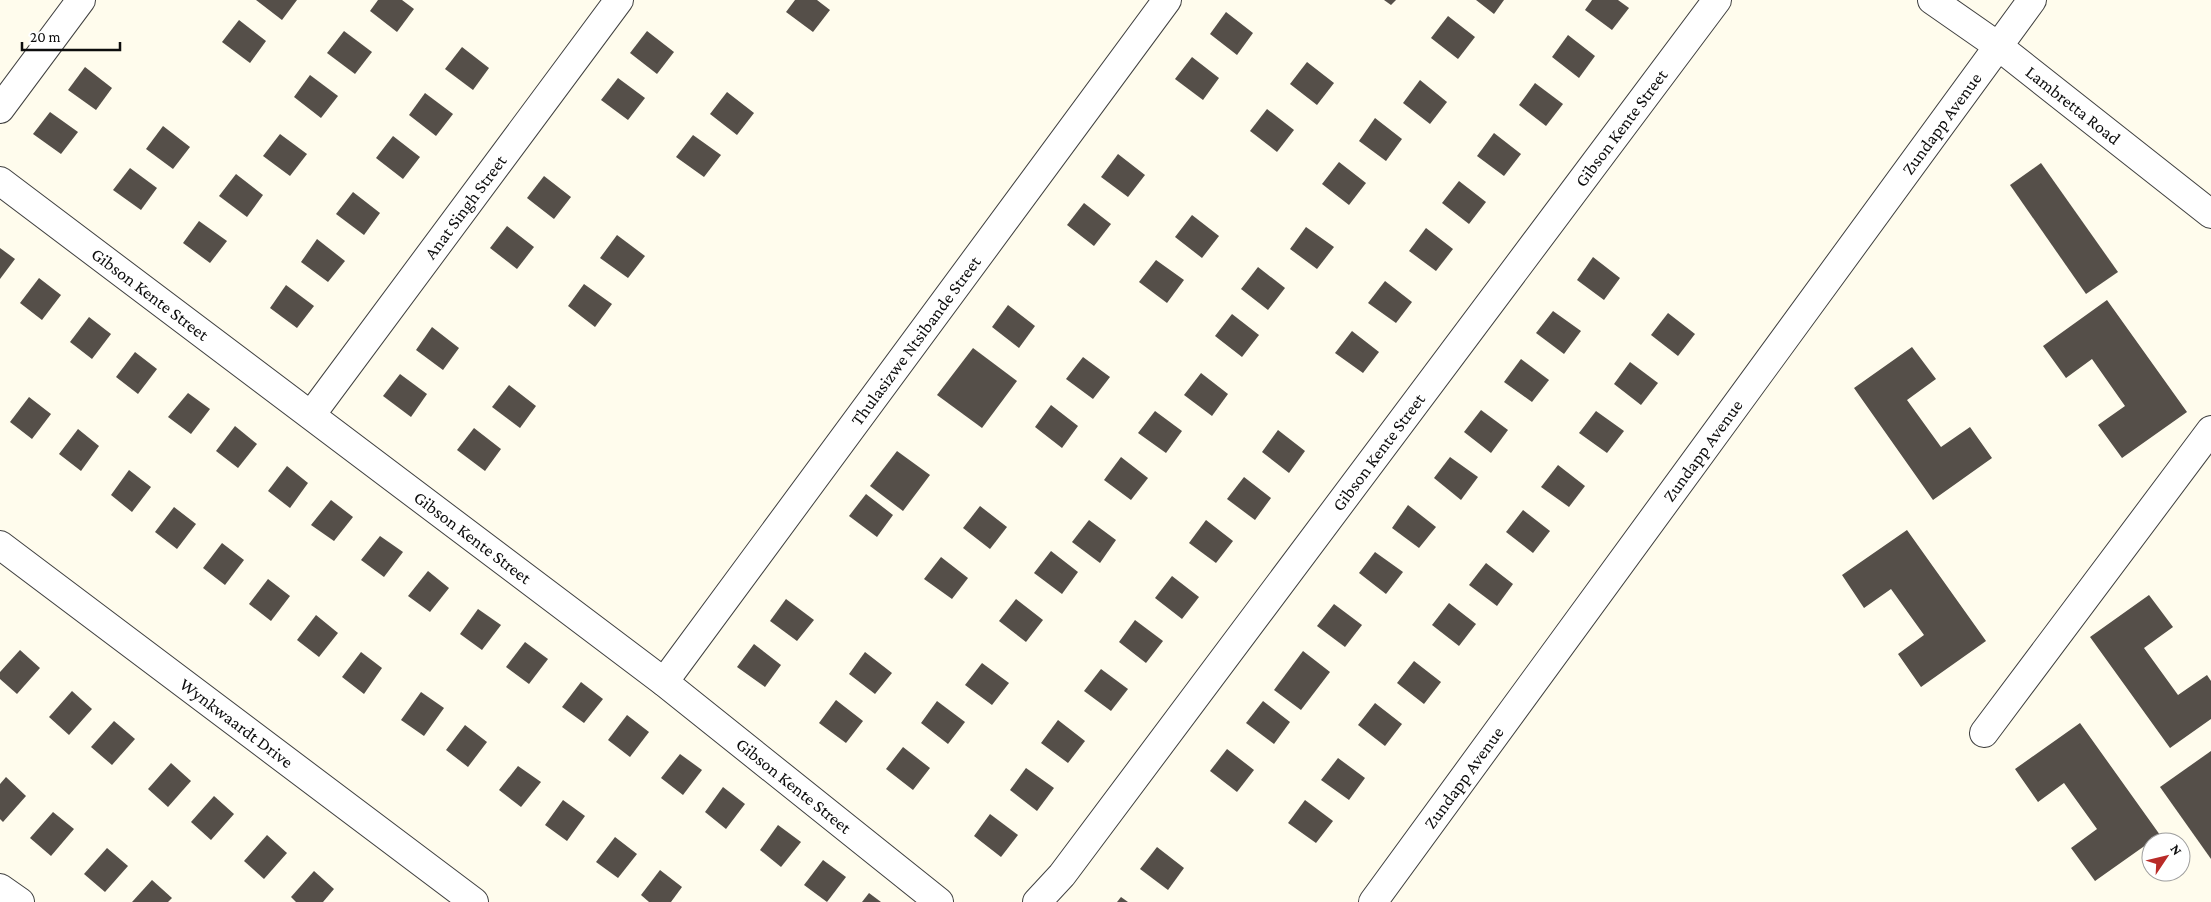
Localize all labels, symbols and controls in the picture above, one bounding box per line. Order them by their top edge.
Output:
scale bar [22,20,120,52]
text: 20 m [30,29,61,45]
street label: Lambretta Road [2022,62,2125,149]
street label: Gibson Kente Street [1571,64,1672,191]
street label: Zundapp Avenue [1898,69,1986,179]
street label: Anat Singh Street [420,150,511,263]
street label: Gibson Kente Street [88,244,213,345]
street label: Thulasizwe Ntsibande Street [847,251,985,429]
street label: Gibson Kente Street [1328,389,1430,515]
street label: Zundapp Avenue [1659,396,1747,506]
street label: Gibson Kente Street [410,487,536,589]
street label: Wynkwaardt Drive [176,674,297,772]
street label: Zundapp Avenue [1420,723,1508,833]
street label: Gibson Kente Street [732,734,856,838]
north arrow [2141,832,2191,882]
text: N [2167,841,2186,858]

